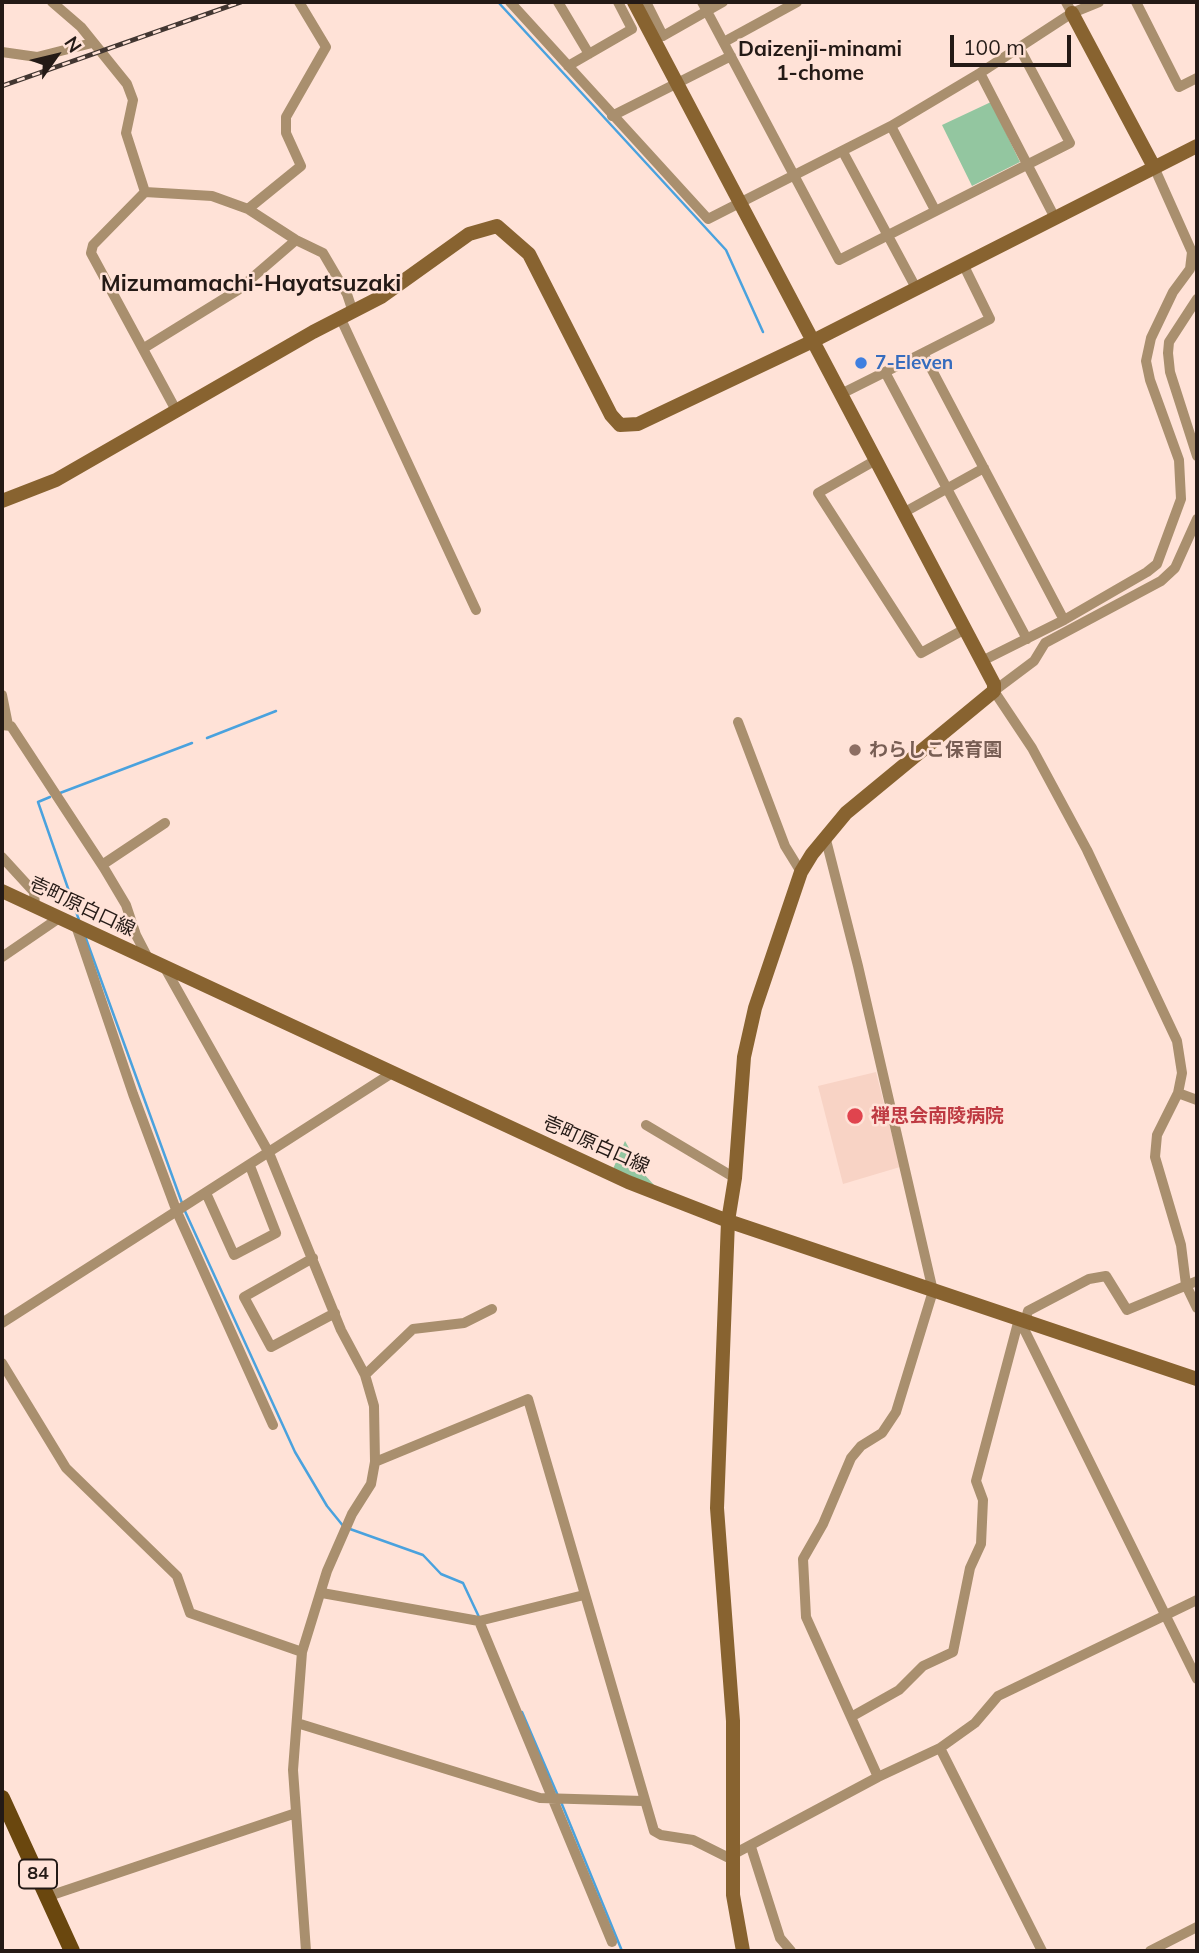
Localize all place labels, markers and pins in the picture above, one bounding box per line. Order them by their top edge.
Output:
place label: 7-Eleven [875,352,953,374]
marker: 7-Eleven [853,355,869,371]
place label: わらしこ保育園 [869,739,1002,761]
marker: わらしこ保育園 [847,742,863,758]
place label: 禅思会南陵病院 [871,1105,1004,1127]
marker: 禅思会南陵病院 [845,1106,865,1126]

